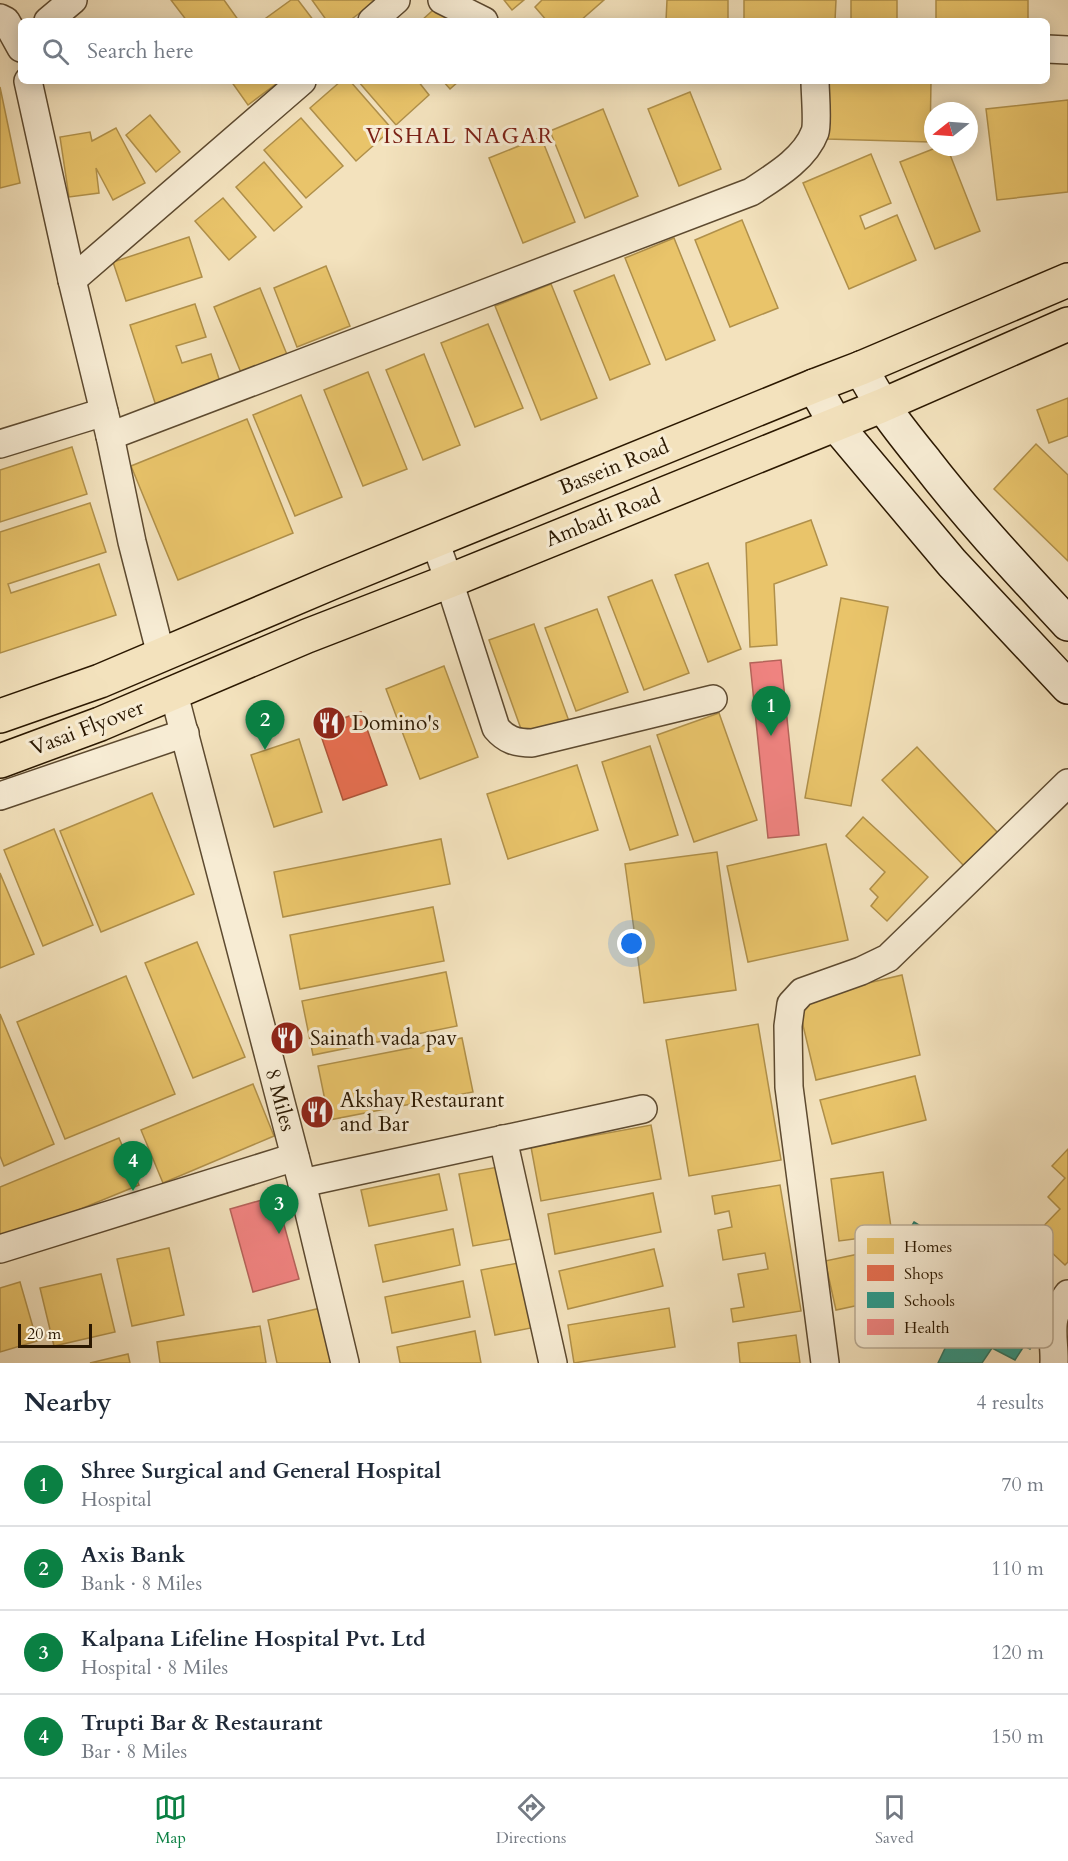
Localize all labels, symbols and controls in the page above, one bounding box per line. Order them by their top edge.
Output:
search box [18,18,1050,84]
icon: search [39,35,72,68]
text: Search here [87,36,194,66]
north arrow [924,102,978,156]
district label: VISHAL NAGAR [366,121,554,151]
street label: Bassein Road [555,432,673,502]
street label: Ambadi Road [541,482,665,554]
pin: 1 [752,686,790,736]
street label: Vasai Flyover [26,693,148,763]
pin: 2 [246,700,284,750]
restaurant icon: Domino's [311,705,347,741]
place label: Domino's [352,709,439,738]
your location [617,929,646,958]
restaurant icon: Sainath vada pav [269,1020,305,1056]
place label: Sainath vada pav [310,1024,457,1053]
street label: 8 Miles [258,1065,302,1135]
place label: Akshay Restaurant and Bar [340,1086,505,1139]
restaurant icon: Akshay Restaurant and Bar [299,1094,335,1130]
pin: 4 [114,1142,152,1191]
pin: 3 [260,1184,298,1234]
legend [855,1225,1053,1348]
text: Homes [904,1236,952,1258]
text: Shops [904,1263,943,1285]
text: Schools [904,1290,955,1312]
text: Health [904,1317,950,1339]
scale bar [18,1321,92,1348]
text: 20 m [27,1323,61,1345]
text: Nearby [24,1385,112,1420]
text: 4 results [976,1389,1044,1416]
text: Shree Surgical and General Hospital [81,1456,441,1486]
text: 1 [38,1471,49,1498]
text: 70 m [1001,1471,1044,1498]
text: Hospital [81,1486,152,1513]
text: Axis Bank [81,1540,185,1570]
text: 2 [38,1555,49,1582]
text: 110 m [991,1555,1044,1582]
text: Bank · 8 Miles [81,1570,202,1597]
text: Kalpana Lifeline Hospital Pvt. Ltd [81,1624,426,1654]
text: 3 [38,1639,49,1666]
text: 120 m [991,1639,1044,1666]
text: Hospital · 8 Miles [81,1654,228,1681]
text: Trupti Bar & Restaurant [81,1708,323,1738]
text: 4 [38,1723,49,1750]
text: 150 m [991,1723,1044,1750]
text: Bar · 8 Miles [81,1738,187,1765]
tab: Map [154,1791,187,1849]
tab: Directions [496,1791,566,1849]
tab: Saved [875,1791,914,1849]

